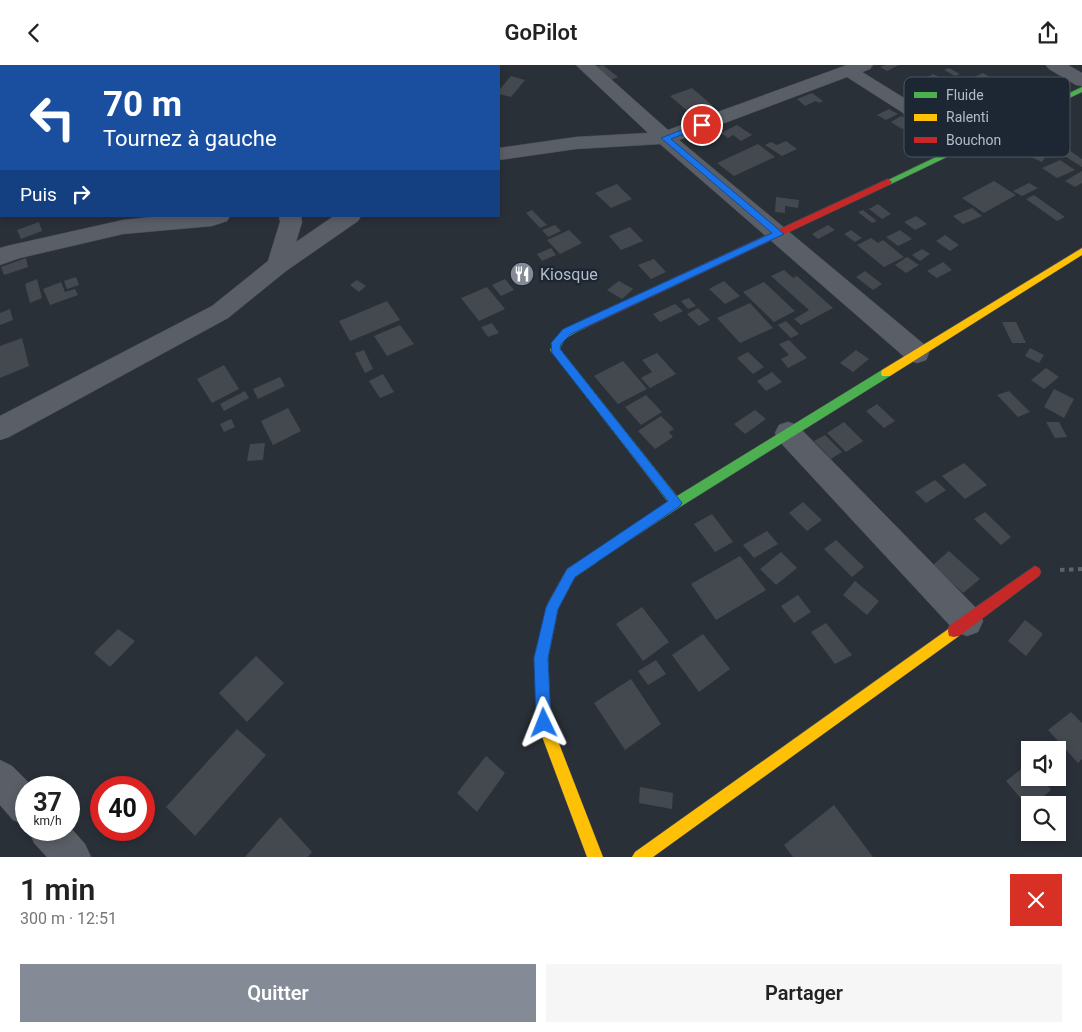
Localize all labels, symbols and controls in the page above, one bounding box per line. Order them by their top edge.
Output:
icon: back [20,19,48,47]
icon: share [1034,19,1062,47]
text: GoPilot [505,20,577,45]
legend [904,77,1070,157]
text: 70 m [103,84,182,125]
icon: left [20,85,85,150]
text: Fluide [946,87,984,103]
pin [681,104,723,146]
text: Ralenti [946,109,989,125]
icon: arrive [688,111,716,139]
text: Tournez à gauche [103,126,277,151]
text: Bouchon [946,132,1001,148]
icon: right [67,180,95,208]
text: Puis [20,183,57,206]
restaurant icon: Kiosque [509,261,535,287]
place label: Kiosque [540,265,598,284]
position arrow [517,696,569,748]
map controls [1021,741,1066,841]
button: sound [1021,741,1066,786]
speed limit sign: 40 [90,776,155,841]
text: 37 [33,788,62,817]
button: search [1021,796,1066,841]
text: km/h [33,814,62,828]
text: 1 min [20,872,95,907]
button: close [1010,874,1062,926]
text: 300 m · 12:51 [20,909,117,928]
button: Quitter [20,964,536,1022]
button: Partager [546,964,1062,1022]

